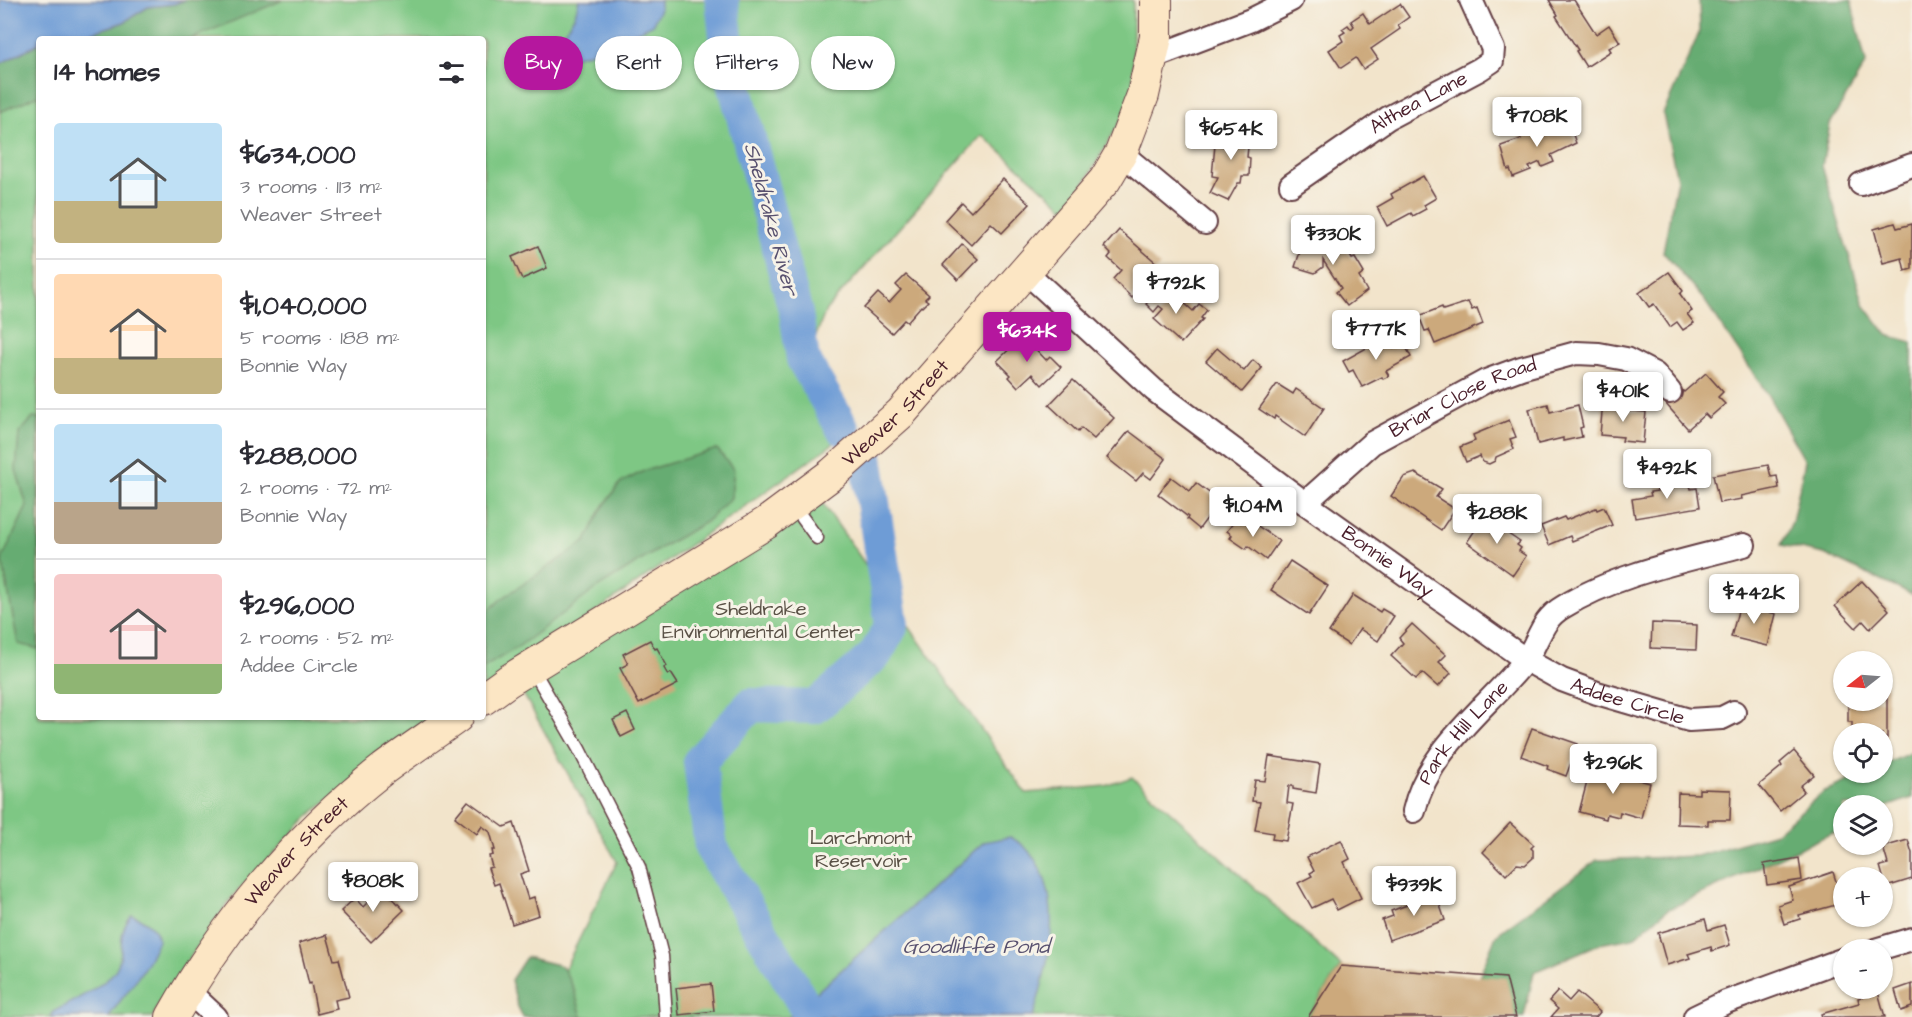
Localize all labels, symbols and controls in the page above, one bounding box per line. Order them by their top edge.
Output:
chip: Buy [504,36,583,90]
chip: Rent [595,36,682,90]
chip: Filters [694,36,799,90]
chip: New [811,36,895,90]
text: 14 homes [54,54,160,90]
icon: filters [435,56,468,89]
street label: Althea Lane [1364,64,1472,141]
pin: $708K [1495,97,1579,148]
text: $708K [1506,102,1568,130]
pin: $654K [1189,110,1273,161]
text: $654K [1199,115,1263,143]
text: $634,000 [240,137,356,173]
water label: Sheldrake River [737,140,806,301]
icon: home [102,147,174,219]
text: 3 rooms · 113 m² [240,173,383,201]
text: Weaver Street [240,201,382,229]
pin: $330K [1291,215,1375,266]
text: $330K [1305,220,1361,248]
pin: $792K [1134,264,1218,315]
text: $792K [1147,269,1205,297]
text: $1,040,000 [240,288,367,324]
icon: home [102,298,174,370]
pin: $777K [1334,310,1418,361]
pin: $634K [985,312,1069,363]
text: $777K [1346,315,1406,343]
text: $634K [997,317,1057,345]
text: 5 rooms · 188 m² [240,324,400,352]
street label: Briar Close Road [1384,350,1540,445]
text: Bonnie Way [240,352,347,380]
street label: Weaver Street [836,353,956,473]
pin: $401K [1581,372,1665,423]
text: $401K [1597,377,1649,405]
text: $288,000 [240,438,357,474]
icon: home [102,448,174,520]
pin: $492K [1625,449,1709,500]
text: $492K [1637,454,1697,482]
text: 2 rooms · 72 m² [240,474,392,502]
pin: $1.04M [1204,487,1302,538]
text: $1.04M [1223,492,1283,520]
pin: $288K [1455,494,1539,545]
text: $288K [1467,499,1527,527]
text: Bonnie Way [240,502,347,530]
street label: Bonnie Way [1336,519,1439,605]
pin: $442K [1712,574,1796,625]
text: $442K [1723,579,1785,607]
text: $296,000 [240,588,354,624]
park label: Sheldrake Environmental Center [662,595,860,646]
icon: home [102,598,174,670]
text: 2 rooms · 52 m² [240,624,394,652]
north arrow [1833,651,1893,711]
map controls [1833,651,1893,999]
text: Addee Circle [240,652,358,680]
street label: Addee Circle [1567,670,1688,732]
street label: Park Hill Lane [1411,674,1515,789]
button: locate [1833,723,1893,783]
pin: $296K [1571,744,1655,795]
text: $296K [1584,749,1642,777]
street label: Weaver Street [238,790,355,912]
button: layers [1833,795,1893,855]
park label: Larchmont Reservoir [810,824,912,875]
pin: $808K [331,862,415,913]
pin: $939K [1372,866,1456,917]
text: $808K [342,867,404,895]
button: + [1833,867,1893,927]
text: $939K [1386,871,1442,899]
water label: Goodliffe Pond [903,932,1054,961]
button: − [1833,939,1893,999]

